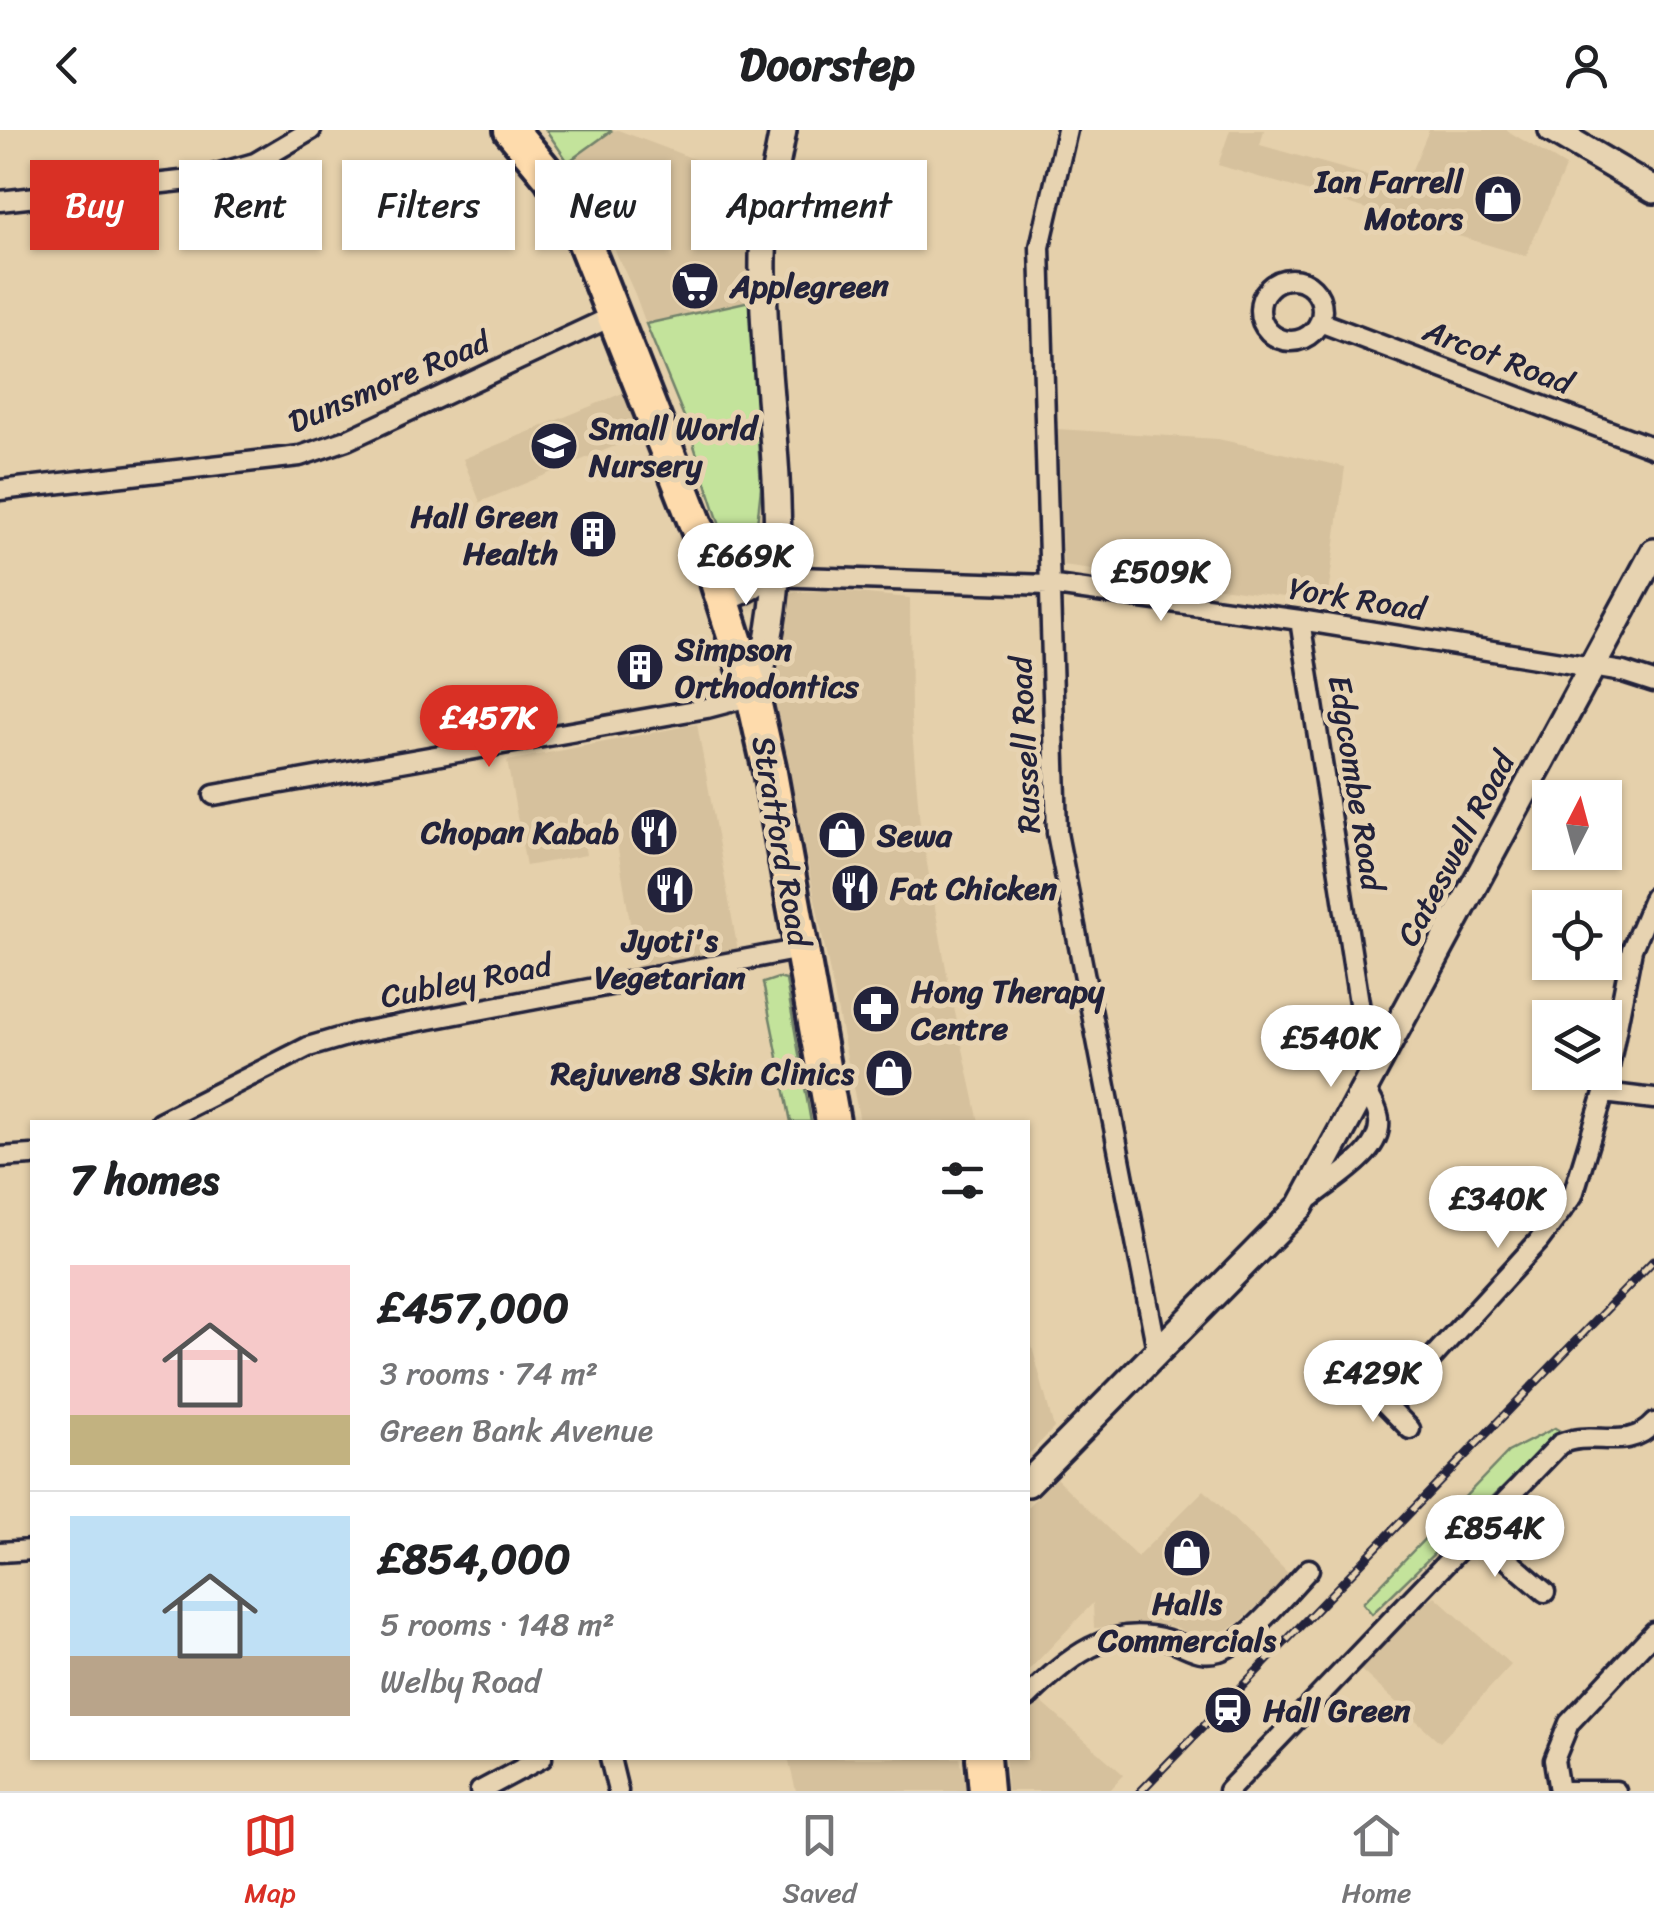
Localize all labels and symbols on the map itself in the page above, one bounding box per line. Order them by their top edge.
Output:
place label: Ian Farrell Motors [1313,153,1465,247]
shop icon: Ian Farrell Motors [1472,173,1524,225]
place label: Applegreen [728,258,890,315]
supermarket icon: Applegreen [669,260,721,312]
street label: Arcot Road [1414,302,1583,412]
street label: Dunsmore Road [279,313,501,450]
place label: Small World Nursery [588,400,760,494]
school or university icon: Small World Nursery [528,420,580,472]
place label: Hall Green Health [411,488,559,582]
building icon: Hall Green Health [567,508,619,560]
pin: £669K [676,523,816,608]
pin: £509K [1091,539,1231,624]
street label: York Road [1285,560,1431,638]
place label: Simpson Orthodontics [674,621,860,715]
building icon: Simpson Orthodontics [614,641,666,693]
street label: Russell Road [992,653,1058,835]
street label: Edgcombe Road [1311,671,1402,897]
pin: £457K [419,685,559,770]
street label: Stratford Road [734,731,828,953]
street label: Cateswell Road [1381,739,1532,957]
north arrow [1532,780,1622,870]
place label: Chopan Kabab [420,804,619,861]
restaurant icon: Chopan Kabab [628,806,680,858]
place label: Sewa [876,807,953,864]
shop icon: Sewa [816,809,868,861]
place label: Fat Chicken [889,860,1058,917]
restaurant icon: Fat Chicken [829,862,881,914]
restaurant icon: Jyoti's Vegetarian [644,864,696,916]
place label: Jyoti's Vegetarian [595,912,746,1006]
street label: Cubley Road [376,936,559,1025]
place label: Hong Therapy Centre [910,963,1105,1057]
pharmacy icon: Hong Therapy Centre [850,983,902,1035]
pin: £540K [1261,1005,1401,1090]
place label: Rejuven8 Skin Clinics [550,1045,855,1102]
shop icon: Rejuven8 Skin Clinics [863,1047,915,1099]
pin: £340K [1428,1166,1568,1251]
pin: £429K [1303,1340,1443,1425]
pin: £854K [1425,1495,1565,1580]
shop icon: Halls Commercials [1161,1527,1213,1579]
place label: Halls Commercials [1097,1575,1277,1669]
place label: Hall Green [1263,1682,1411,1739]
station icon: Hall Green [1202,1684,1254,1736]

